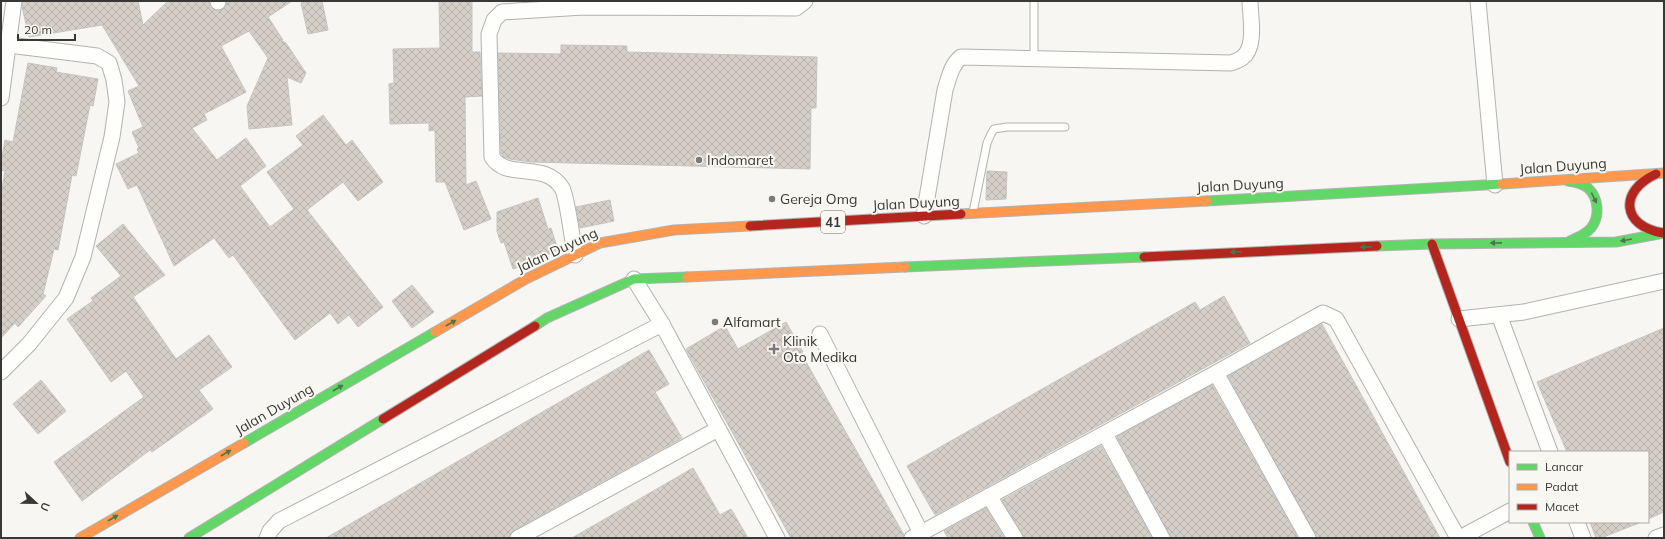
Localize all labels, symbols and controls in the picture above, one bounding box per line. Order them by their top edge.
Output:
scale bar [18,16,75,42]
text: 20 m [24,22,52,37]
place label: Indomaret [707,151,774,169]
street label: Jalan Duyung [1519,154,1607,178]
marker: Indomaret [694,155,704,165]
street label: Jalan Duyung [1196,174,1284,196]
place label: Gereja Omg [780,190,857,208]
street label: Jalan Duyung [872,192,960,214]
one-way arrow [1591,193,1597,204]
marker: Gereja Omg [767,194,777,204]
road number: 41 [821,211,845,233]
street label: Jalan Duyung [514,223,600,277]
one-way arrow [1619,237,1632,243]
one-way arrow [1489,240,1502,246]
one-way arrow [1359,244,1372,250]
one-way arrow [1230,249,1242,256]
place label: Alfamart [723,313,781,331]
marker: Alfamart [710,317,720,327]
one-way arrow [445,319,457,326]
place label: Klinik Oto Medika [783,332,857,366]
marker: Klinik Oto Medika [768,343,780,355]
street label: Jalan Duyung [232,379,316,439]
one-way arrow [333,384,343,392]
one-way arrow [220,450,232,457]
legend [1509,451,1649,523]
text: Lancar [1545,459,1584,474]
text: Padat [1545,479,1578,494]
north arrow [16,483,56,523]
text: Macet [1545,499,1579,514]
text: U [37,500,53,513]
one-way arrow [108,515,119,522]

